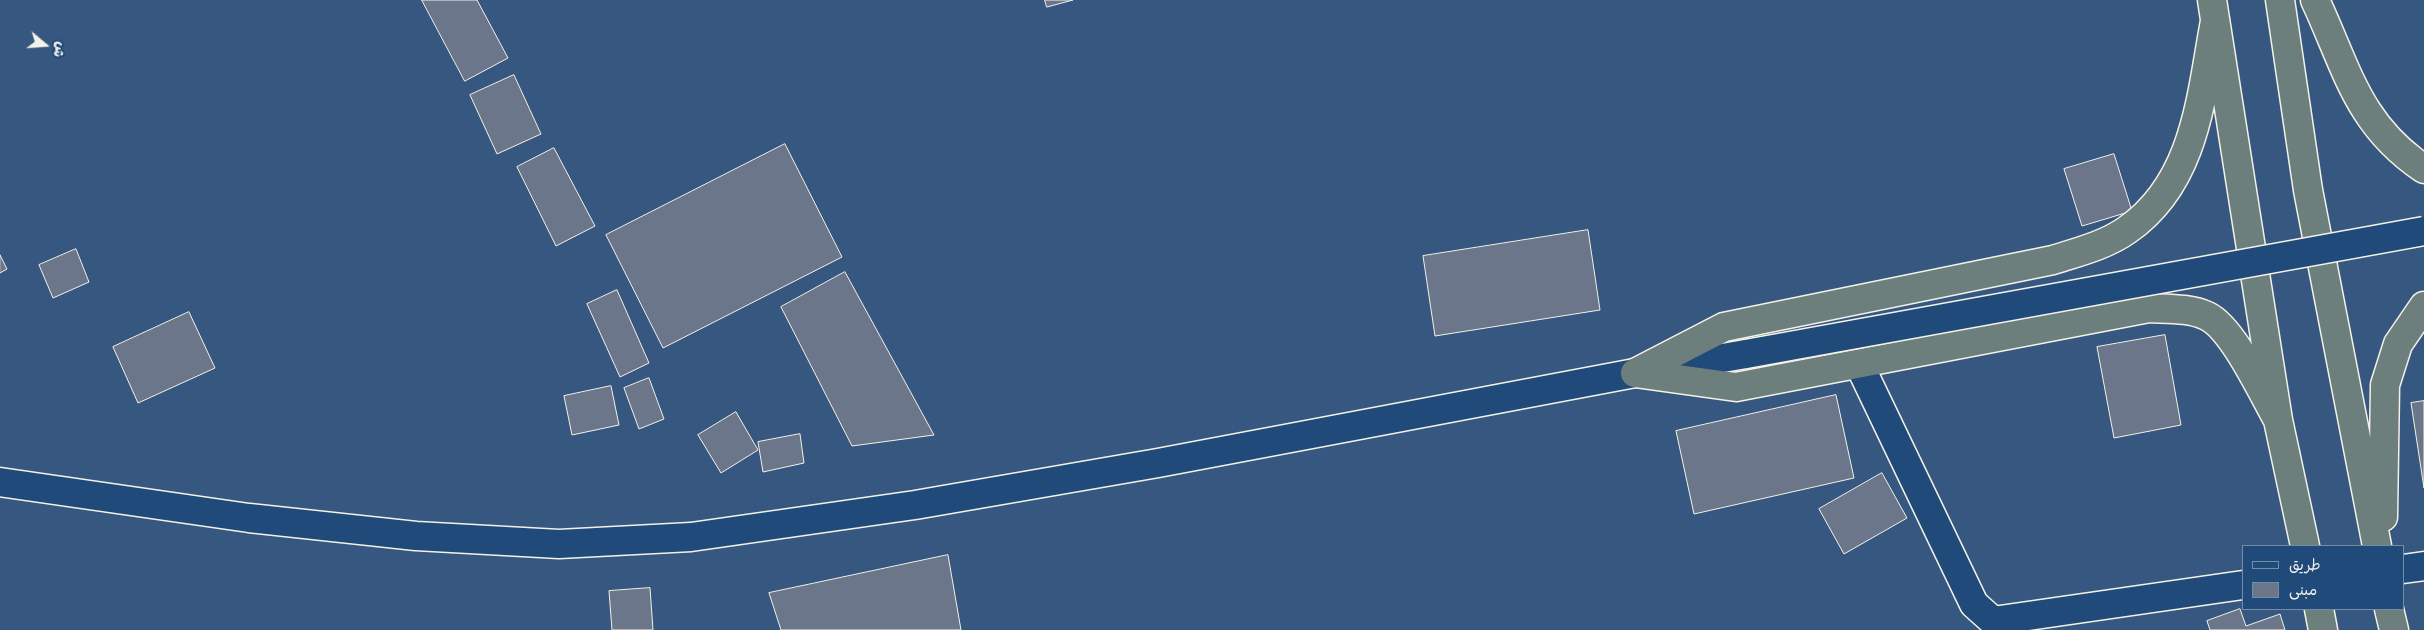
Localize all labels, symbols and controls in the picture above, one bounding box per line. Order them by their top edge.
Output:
north arrow [20,20,70,70]
text: ش [45,39,74,61]
legend [2242,545,2404,610]
text: طريق [2289,552,2321,578]
text: مبنى [2289,577,2317,603]

